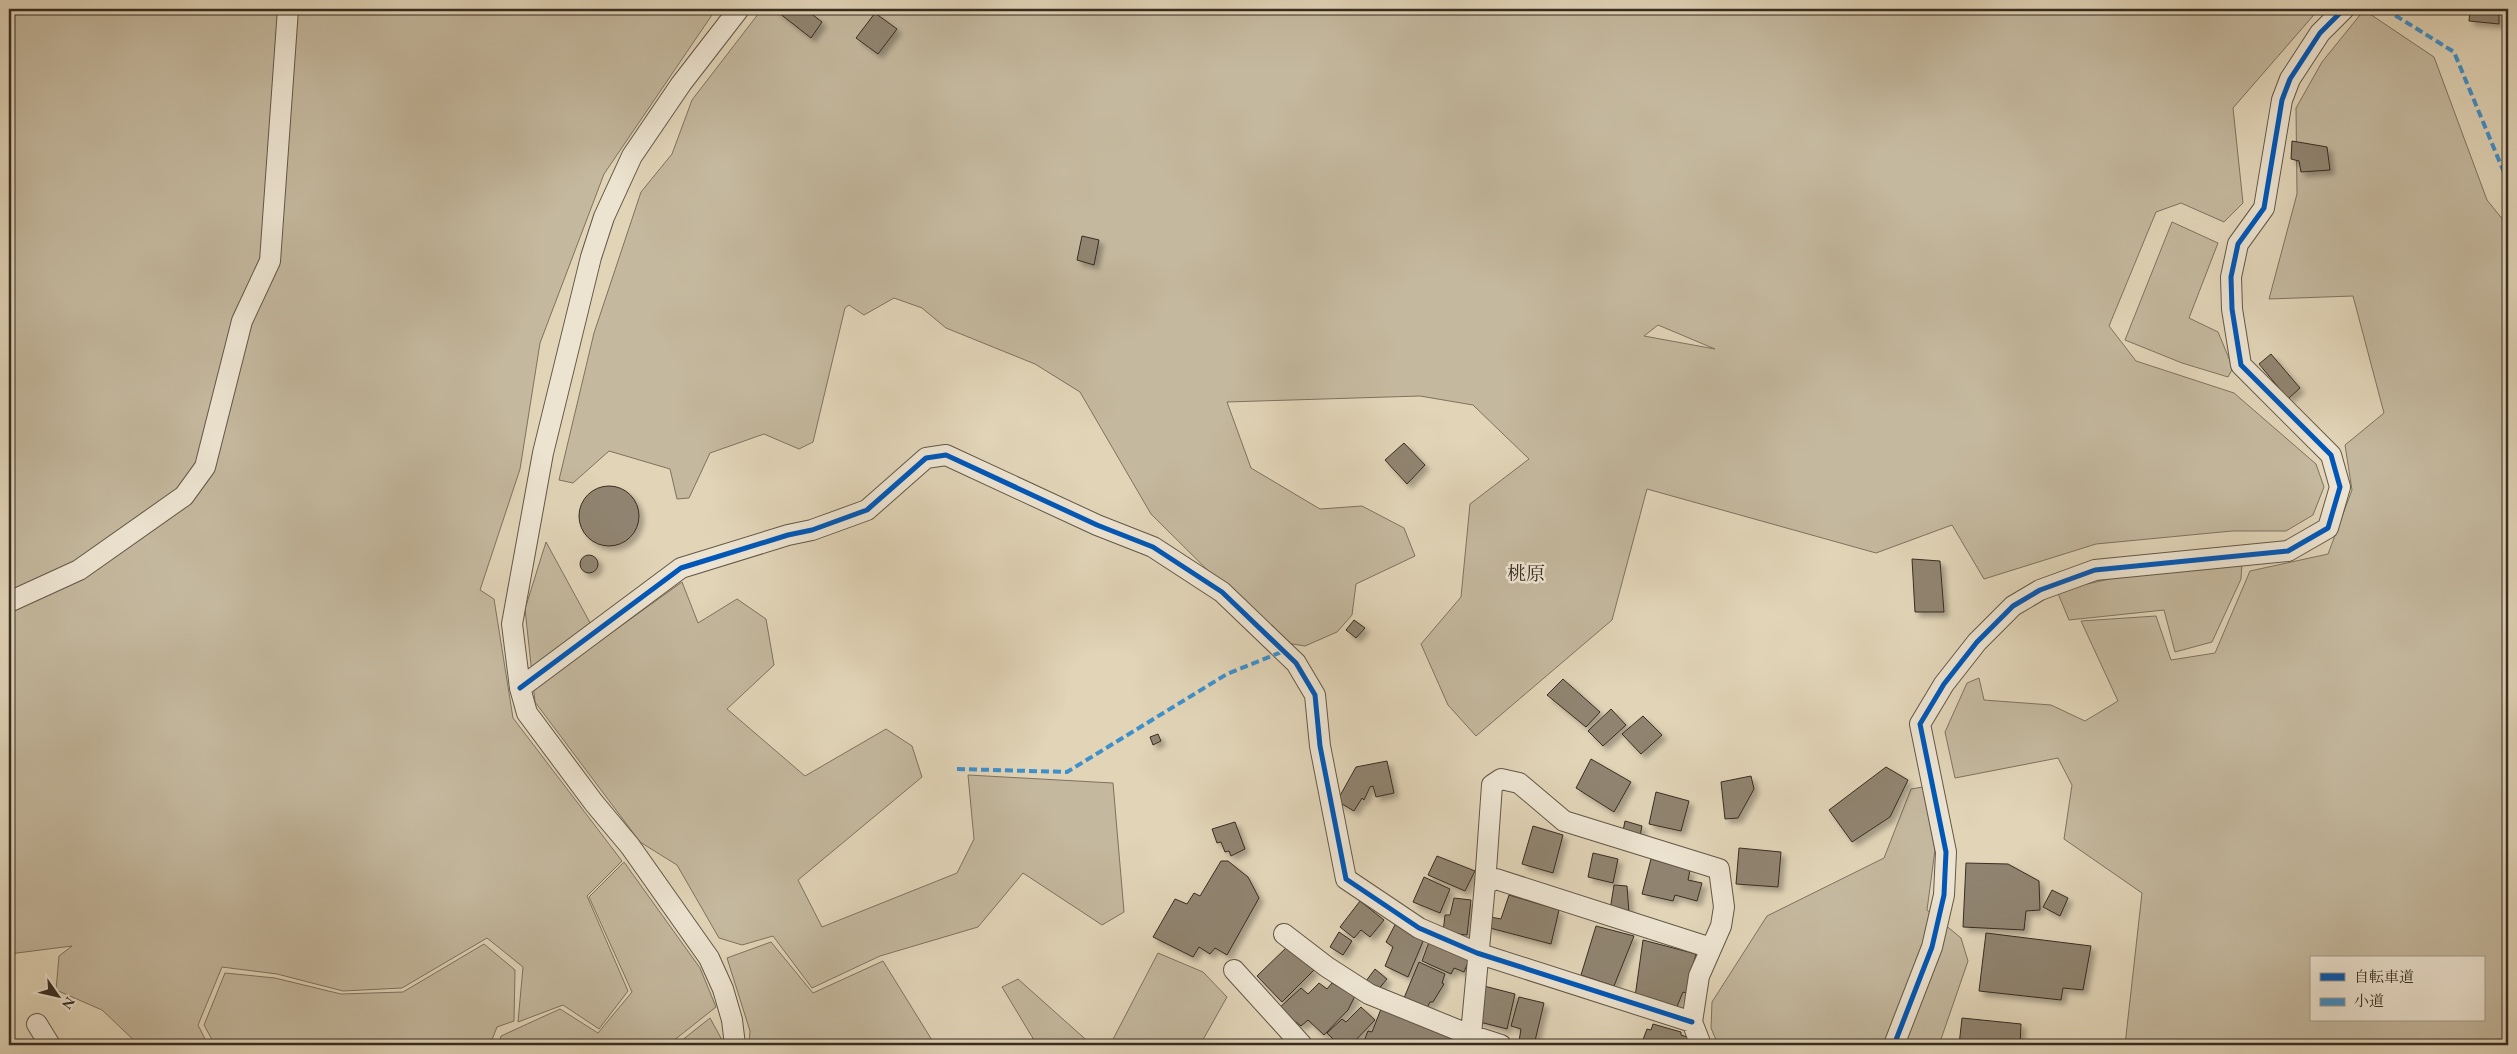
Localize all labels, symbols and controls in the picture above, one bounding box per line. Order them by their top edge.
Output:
district label: 桃原 [1507,561,1545,586]
legend [2310,956,2484,1022]
text: 自転車道 [2354,967,2414,986]
north arrow [32,972,82,1022]
text: 小道 [2354,991,2384,1010]
text: N [58,994,79,1014]

